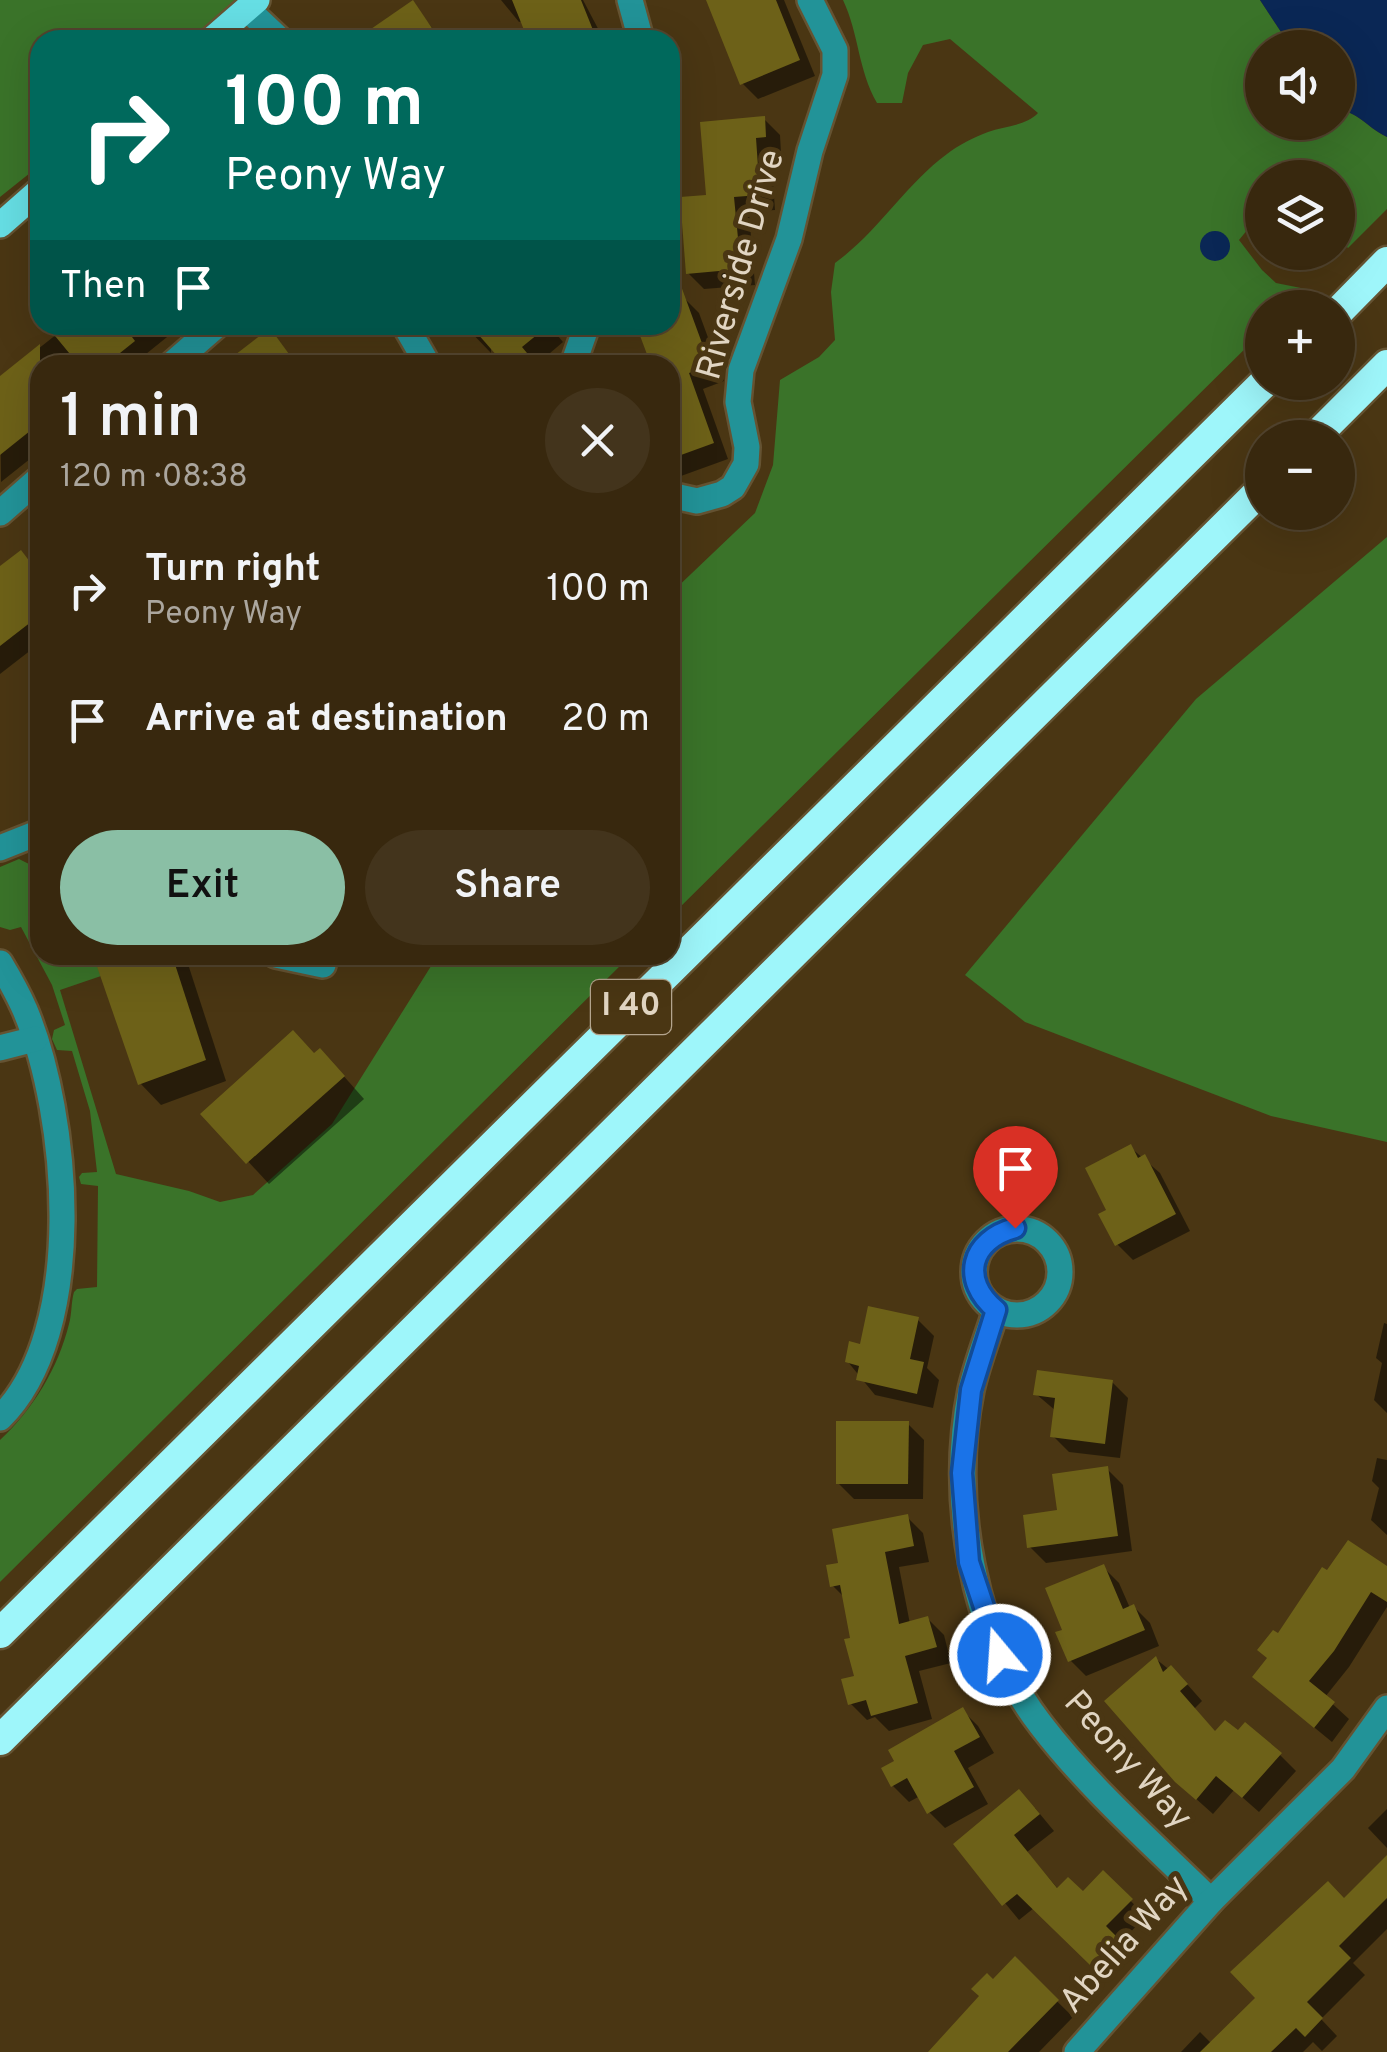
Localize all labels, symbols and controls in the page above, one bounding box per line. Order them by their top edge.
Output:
map controls [1245,30,1355,530]
button: sound [1245,30,1355,140]
text: 100 m [225,62,424,151]
icon: right [60,70,190,200]
street label: Riverside Drive [688,145,796,385]
text: Peony Way [225,149,446,206]
button: layers [1245,160,1355,270]
icon: arrive [166,260,221,315]
text: Then [60,263,146,312]
button: + [1245,290,1355,400]
text: 1 min [60,382,201,458]
button: close [545,388,650,493]
button: − [1245,420,1355,530]
text: 120 m · 08:38 [60,458,248,498]
text: Turn right [145,546,320,595]
icon: right [60,563,115,618]
text: 100 m [546,566,650,615]
text: Peony Way [145,595,302,635]
icon: arrive [60,693,115,748]
text: Arrive at destination [145,696,508,745]
text: 20 m [561,696,650,745]
button: Exit [60,830,345,945]
button: Share [365,830,650,945]
road number: I 40 [591,980,671,1034]
pin [973,1126,1058,1229]
icon: arrive [988,1141,1043,1196]
position arrow [948,1603,1052,1707]
street label: Peony Way [1053,1682,1201,1840]
street label: Abelia Way [1051,1866,1199,2024]

